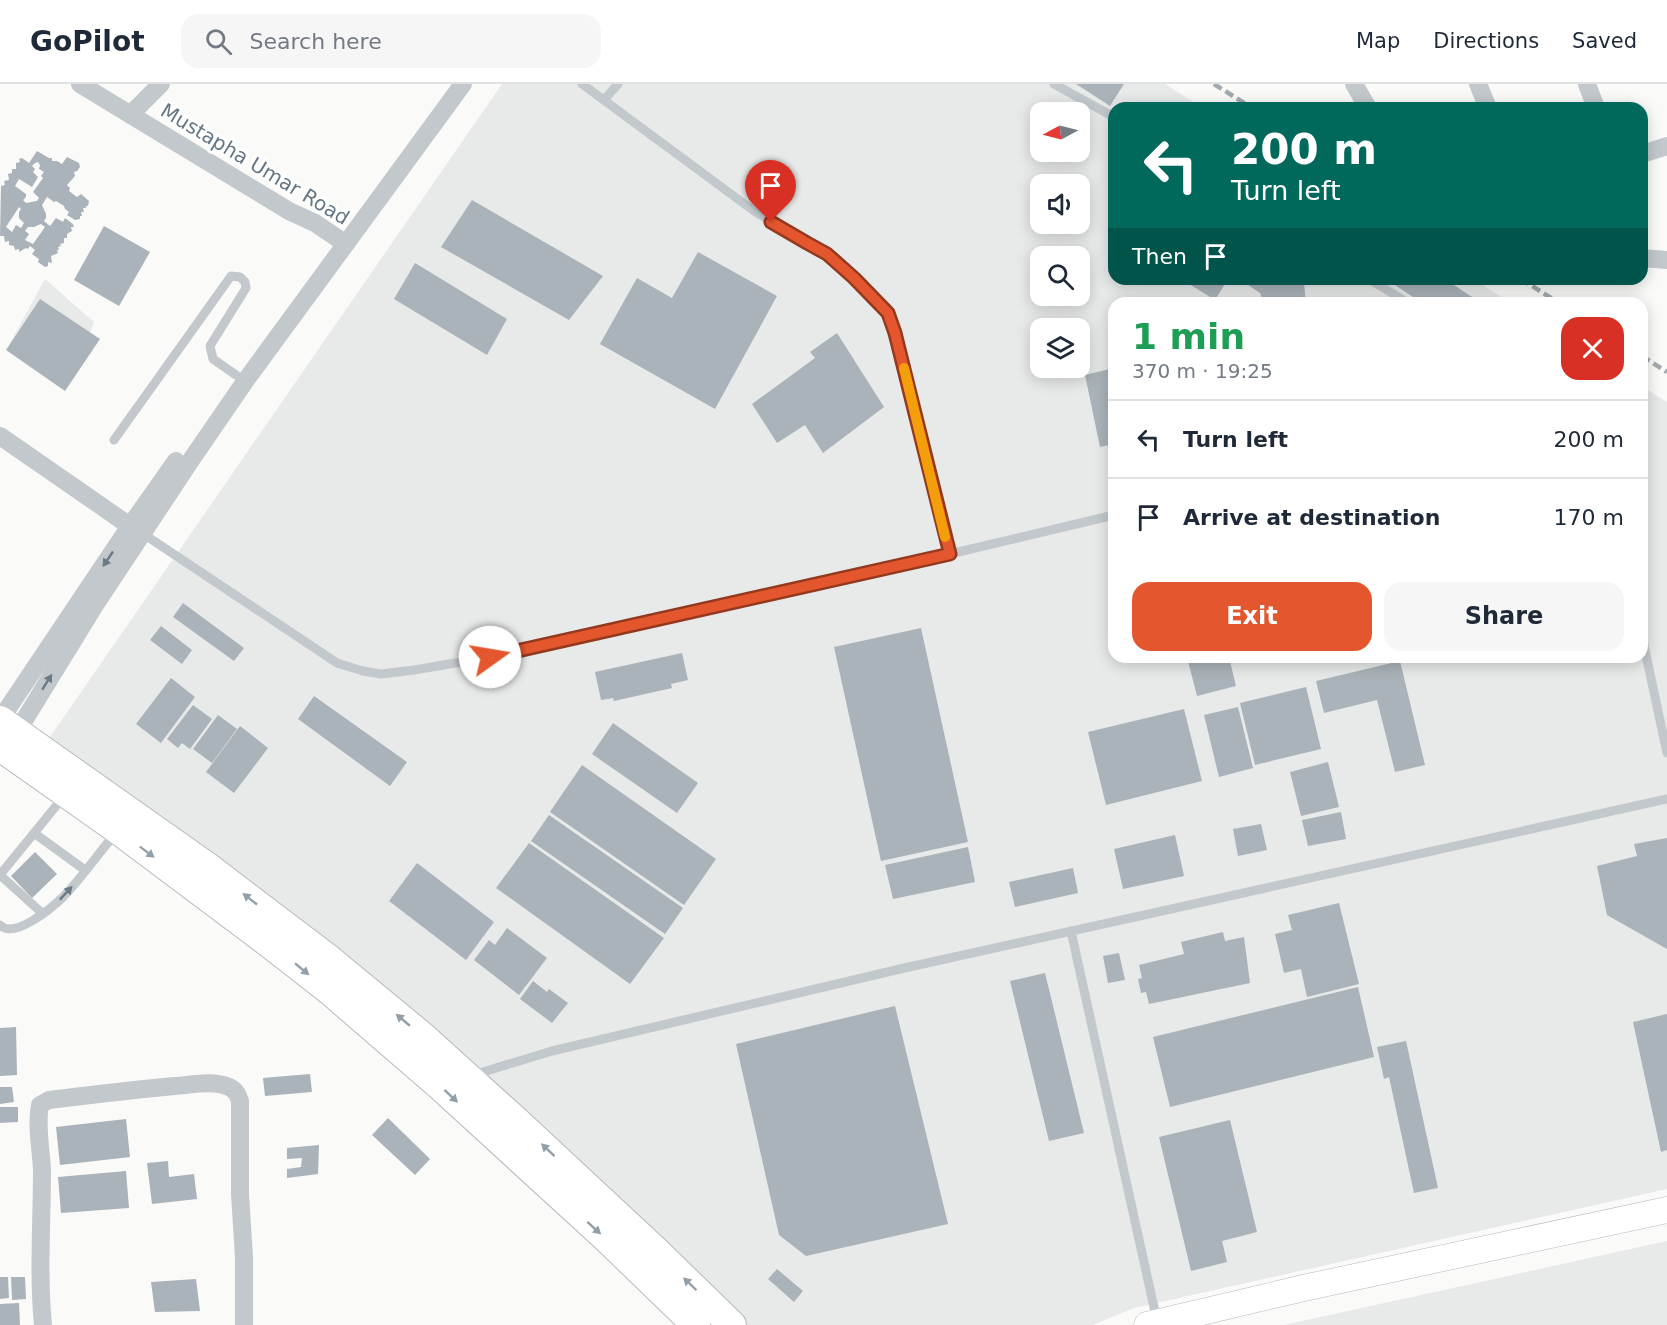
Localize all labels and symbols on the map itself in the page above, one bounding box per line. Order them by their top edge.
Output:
street label: Mustapha Umar Road [156,98,354,230]
north arrow [1030,102,1090,162]
pin [745,160,796,222]
one-way arrow [102,550,114,566]
position arrow [458,625,522,689]
one-way arrow [41,674,52,690]
one-way arrow [139,845,155,858]
one-way arrow [58,886,72,900]
one-way arrow [242,893,258,905]
one-way arrow [295,963,310,975]
one-way arrow [395,1014,411,1027]
one-way arrow [443,1089,458,1103]
one-way arrow [541,1144,556,1157]
one-way arrow [587,1221,602,1235]
one-way arrow [684,1277,698,1291]

